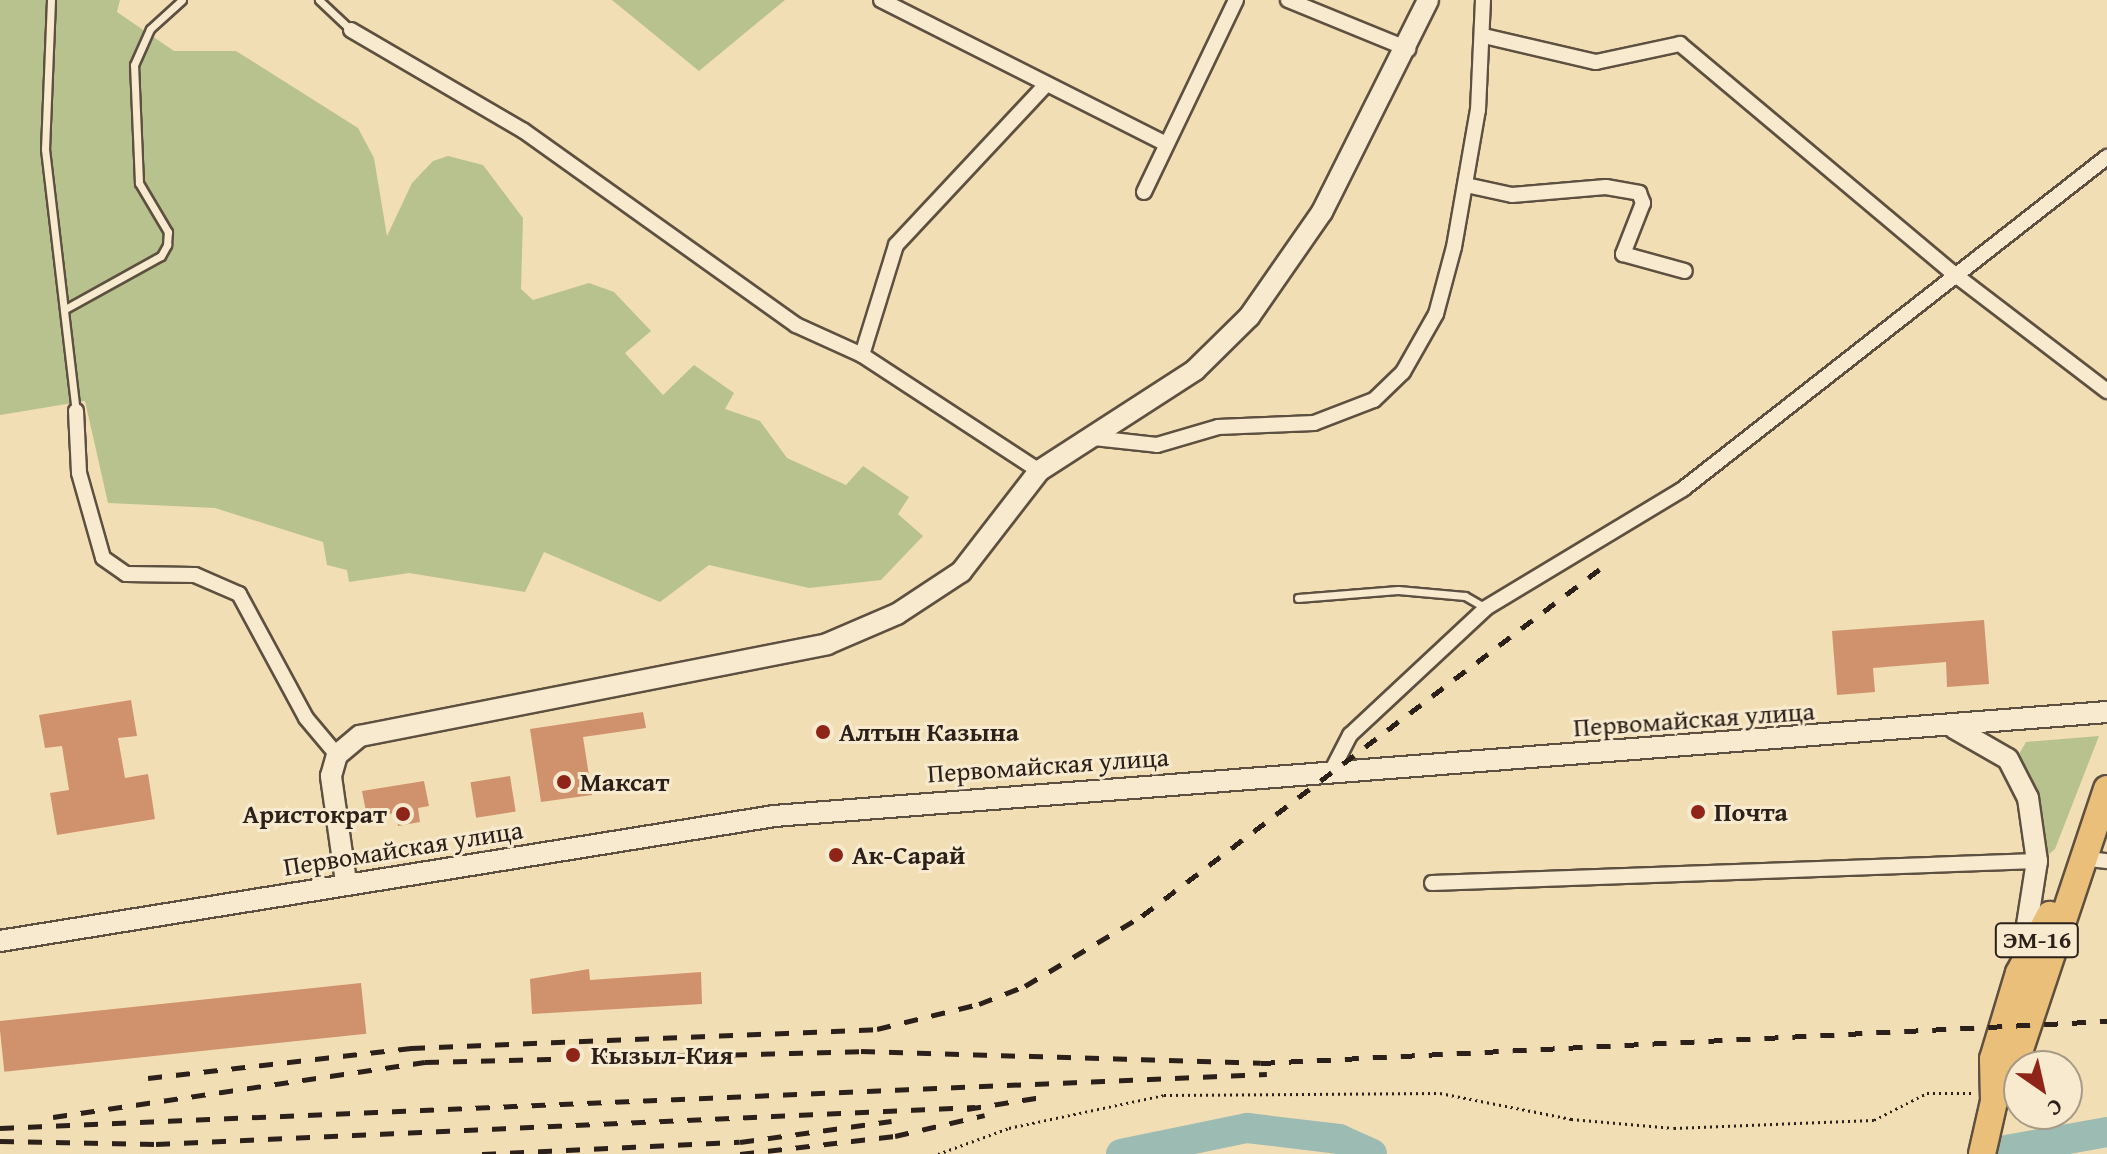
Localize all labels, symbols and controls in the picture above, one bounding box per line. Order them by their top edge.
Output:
street label: Первомайская улица [1572,695,1816,743]
place label: Алтын Казына [839,716,1019,748]
marker: Алтын Казына [814,723,832,741]
street label: Первомайская улица [926,741,1170,789]
place label: Максат [580,766,669,798]
marker: Максат [555,773,573,791]
place label: Почта [1714,796,1788,828]
place label: Аристократ [243,798,387,830]
marker: Почта [1689,803,1707,821]
marker: Аристократ [394,805,412,823]
street label: Первомайская улица [281,814,525,882]
place label: Ак-Сарай [852,839,965,871]
marker: Ак-Сарай [827,846,845,864]
road number: ЭМ-16 [1993,920,2081,960]
place label: Кызыл-Кия [591,1039,733,1071]
marker: Кызыл-Кия [562,1044,584,1066]
north arrow [2003,1050,2083,1130]
text: С [2041,1091,2069,1125]

